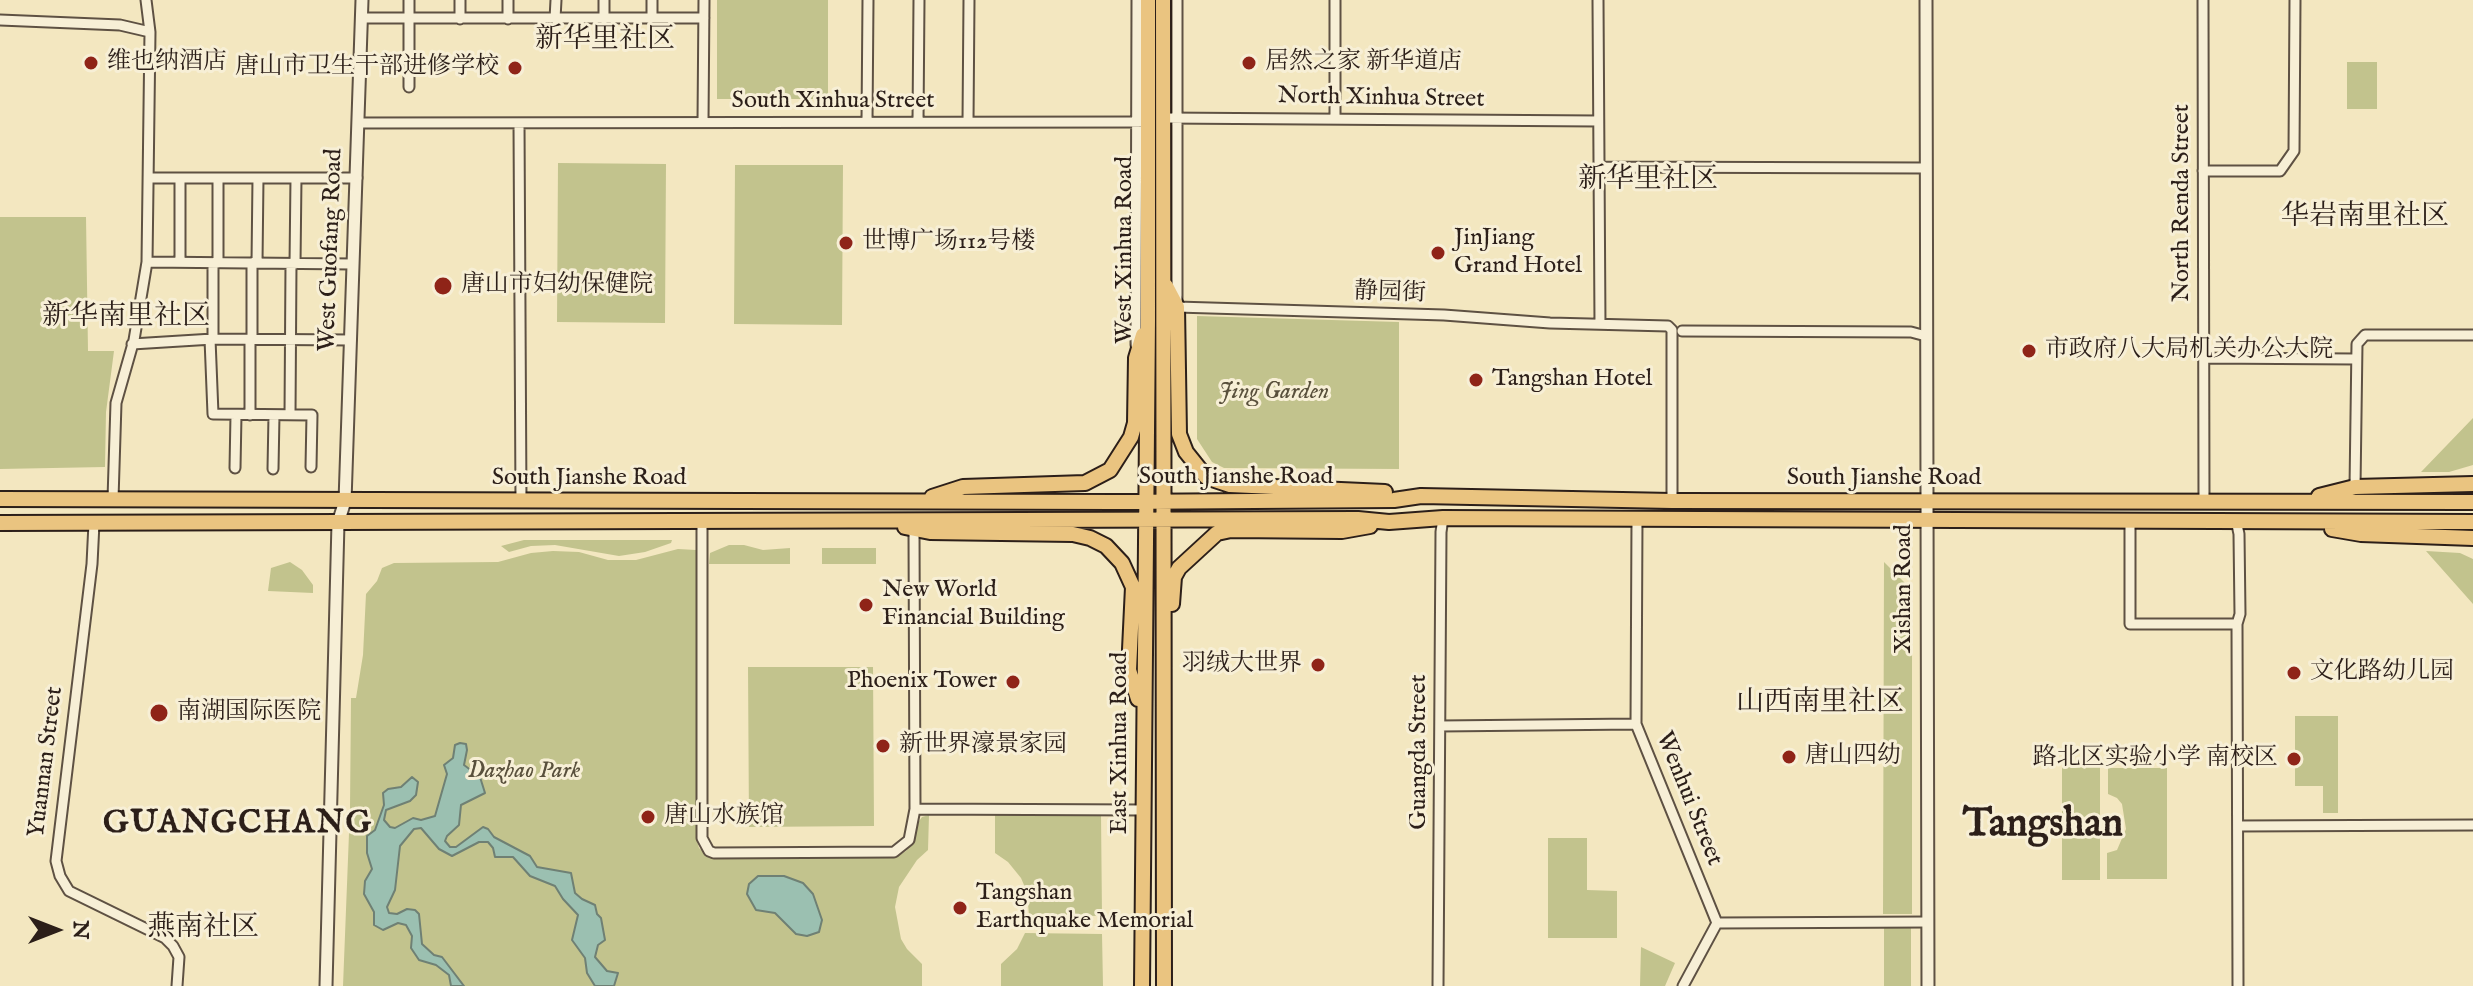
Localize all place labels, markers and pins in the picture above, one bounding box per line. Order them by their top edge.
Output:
place label: 维也纳酒店 [107,49,227,77]
place label: 居然之家 新华道店 [1265,49,1462,77]
marker: 维也纳酒店 [82,54,100,72]
place label: 唐山市卫生干部进修学校 [235,54,499,82]
marker: 居然之家 新华道店 [1240,54,1258,72]
marker: 唐山市卫生干部进修学校 [506,59,524,77]
place label: JinJiang Grand Hotel [1454,225,1582,281]
place label: 世博广场112号楼 [862,229,1035,257]
marker: 世博广场112号楼 [837,234,855,252]
marker: JinJiang Grand Hotel [1429,244,1447,262]
place label: 唐山市妇幼保健院 [461,272,653,300]
marker: 唐山市妇幼保健院 [432,275,454,297]
place label: 市政府八大局机关办公大院 [2045,337,2333,365]
marker: 市政府八大局机关办公大院 [2020,342,2038,360]
place label: Tangshan Hotel [1492,366,1652,394]
marker: Tangshan Hotel [1467,371,1485,389]
place label: New World Financial Building [882,577,1065,633]
marker: New World Financial Building [857,596,875,614]
place label: 羽绒大世界 [1182,651,1302,679]
marker: 羽绒大世界 [1309,656,1327,674]
place label: 文化路幼儿园 [2310,659,2454,687]
marker: 文化路幼儿园 [2285,664,2303,682]
place label: Phoenix Tower [847,668,997,696]
marker: Phoenix Tower [1004,673,1022,691]
place label: 南湖国际医院 [177,699,321,727]
marker: 南湖国际医院 [148,702,170,724]
place label: 新世界濠景家园 [899,732,1067,760]
marker: 新世界濠景家园 [874,737,892,755]
place label: 唐山四幼 [1805,743,1901,771]
place label: 路北区实验小学 南校区 [2033,745,2278,773]
marker: 唐山四幼 [1780,748,1798,766]
marker: 路北区实验小学 南校区 [2285,750,2303,768]
place label: 唐山水族馆 [664,803,784,831]
marker: 唐山水族馆 [639,808,657,826]
place label: Tangshan Earthquake Memorial [976,880,1193,936]
marker: Tangshan Earthquake Memorial [951,899,969,917]

